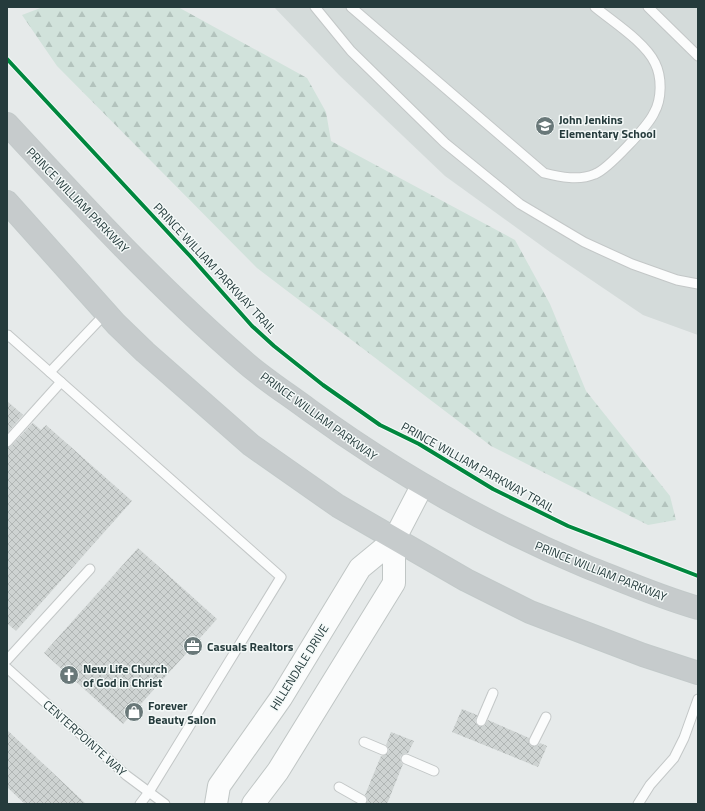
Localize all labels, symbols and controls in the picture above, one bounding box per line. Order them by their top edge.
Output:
place label: John Jenkins Elementary School [559,110,656,143]
school or university icon: John Jenkins Elementary School [534,115,556,137]
street label: PRINCE WILLIAM PARKWAY [22,143,134,258]
street label: PRINCE WILLIAM PARKWAY TRAIL [149,198,281,338]
street label: PRINCE WILLIAM PARKWAY [256,367,382,465]
street label: PRINCE WILLIAM PARKWAY TRAIL [398,417,558,517]
street label: PRINCE WILLIAM PARKWAY [532,536,670,606]
street label: HILLENDALE DRIVE [265,620,333,714]
office icon: Casuals Realtors [182,635,204,657]
place label: Casuals Realtors [207,637,294,656]
place label: New Life Church of God in Christ [83,659,167,692]
church icon: New Life Church of God in Christ [58,664,80,686]
street label: CENTERPOINTE WAY [39,695,131,781]
place label: Forever Beauty Salon [148,696,216,729]
shop icon: Forever Beauty Salon [123,701,145,723]

